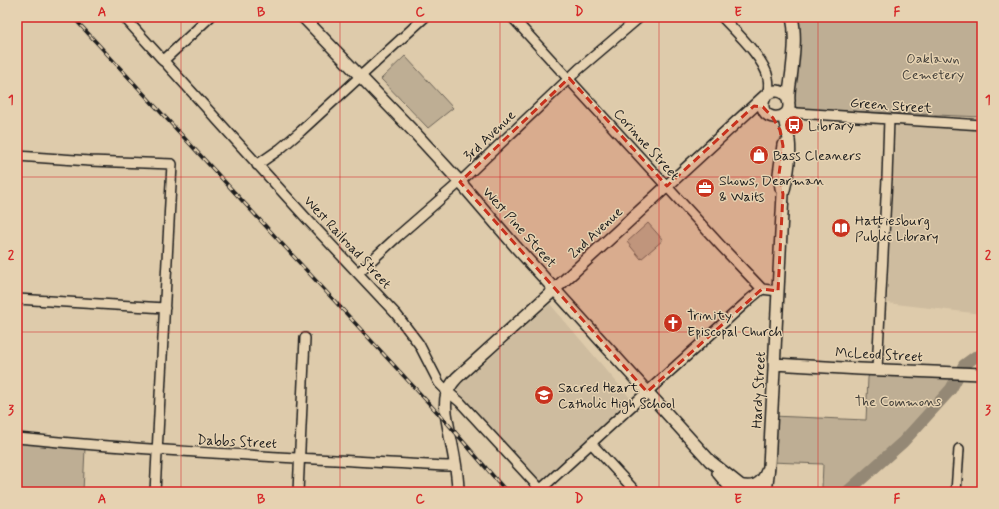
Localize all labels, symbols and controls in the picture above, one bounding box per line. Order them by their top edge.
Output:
text: A [98,4,106,21]
text: B [257,4,266,21]
text: C [415,4,425,21]
text: D [575,4,584,21]
text: E [734,4,742,21]
text: F [894,4,901,21]
park label: Oaklawn Cemetery [902,50,964,84]
text: 1 [8,92,14,109]
text: 1 [985,92,991,109]
street label: Green Street [849,94,933,118]
street label: Corinne Street [609,105,683,184]
street label: 3rd Avenue [460,106,520,165]
bus stop icon: Library [783,114,805,136]
place label: Library [808,117,854,135]
shop icon: Bass Cleaners [748,144,770,166]
place label: Bass Cleaners [773,147,861,165]
place label: Shows, Dearman & Waits [719,172,824,206]
office icon: Shows, Dearman & Waits [694,177,716,199]
street label: West Pine Street [478,184,560,272]
street label: West Railroad Street [300,192,395,293]
street label: 2nd Avenue [565,203,627,262]
place label: Hattiesburg Public Library [855,212,938,246]
library icon: Hattiesburg Public Library [830,217,852,239]
text: 2 [8,247,15,264]
text: 2 [985,247,992,264]
place label: Trinity Episcopal Church [687,307,783,341]
church icon: Trinity Episcopal Church [662,312,684,334]
street label: McLeod Street [835,344,923,366]
street label: Hardy Street [748,351,770,429]
place label: Sacred Heart Catholic High School [558,379,675,414]
school or university icon: Sacred Heart Catholic High School [533,384,555,406]
park label: The Commons [855,393,941,411]
text: 3 [8,402,14,419]
text: 3 [985,402,991,419]
street label: Dabbs Street [196,431,277,453]
text: A [98,491,106,508]
text: B [257,491,266,508]
text: C [415,491,425,508]
text: D [575,491,584,508]
text: E [734,491,742,508]
text: F [894,491,901,508]

